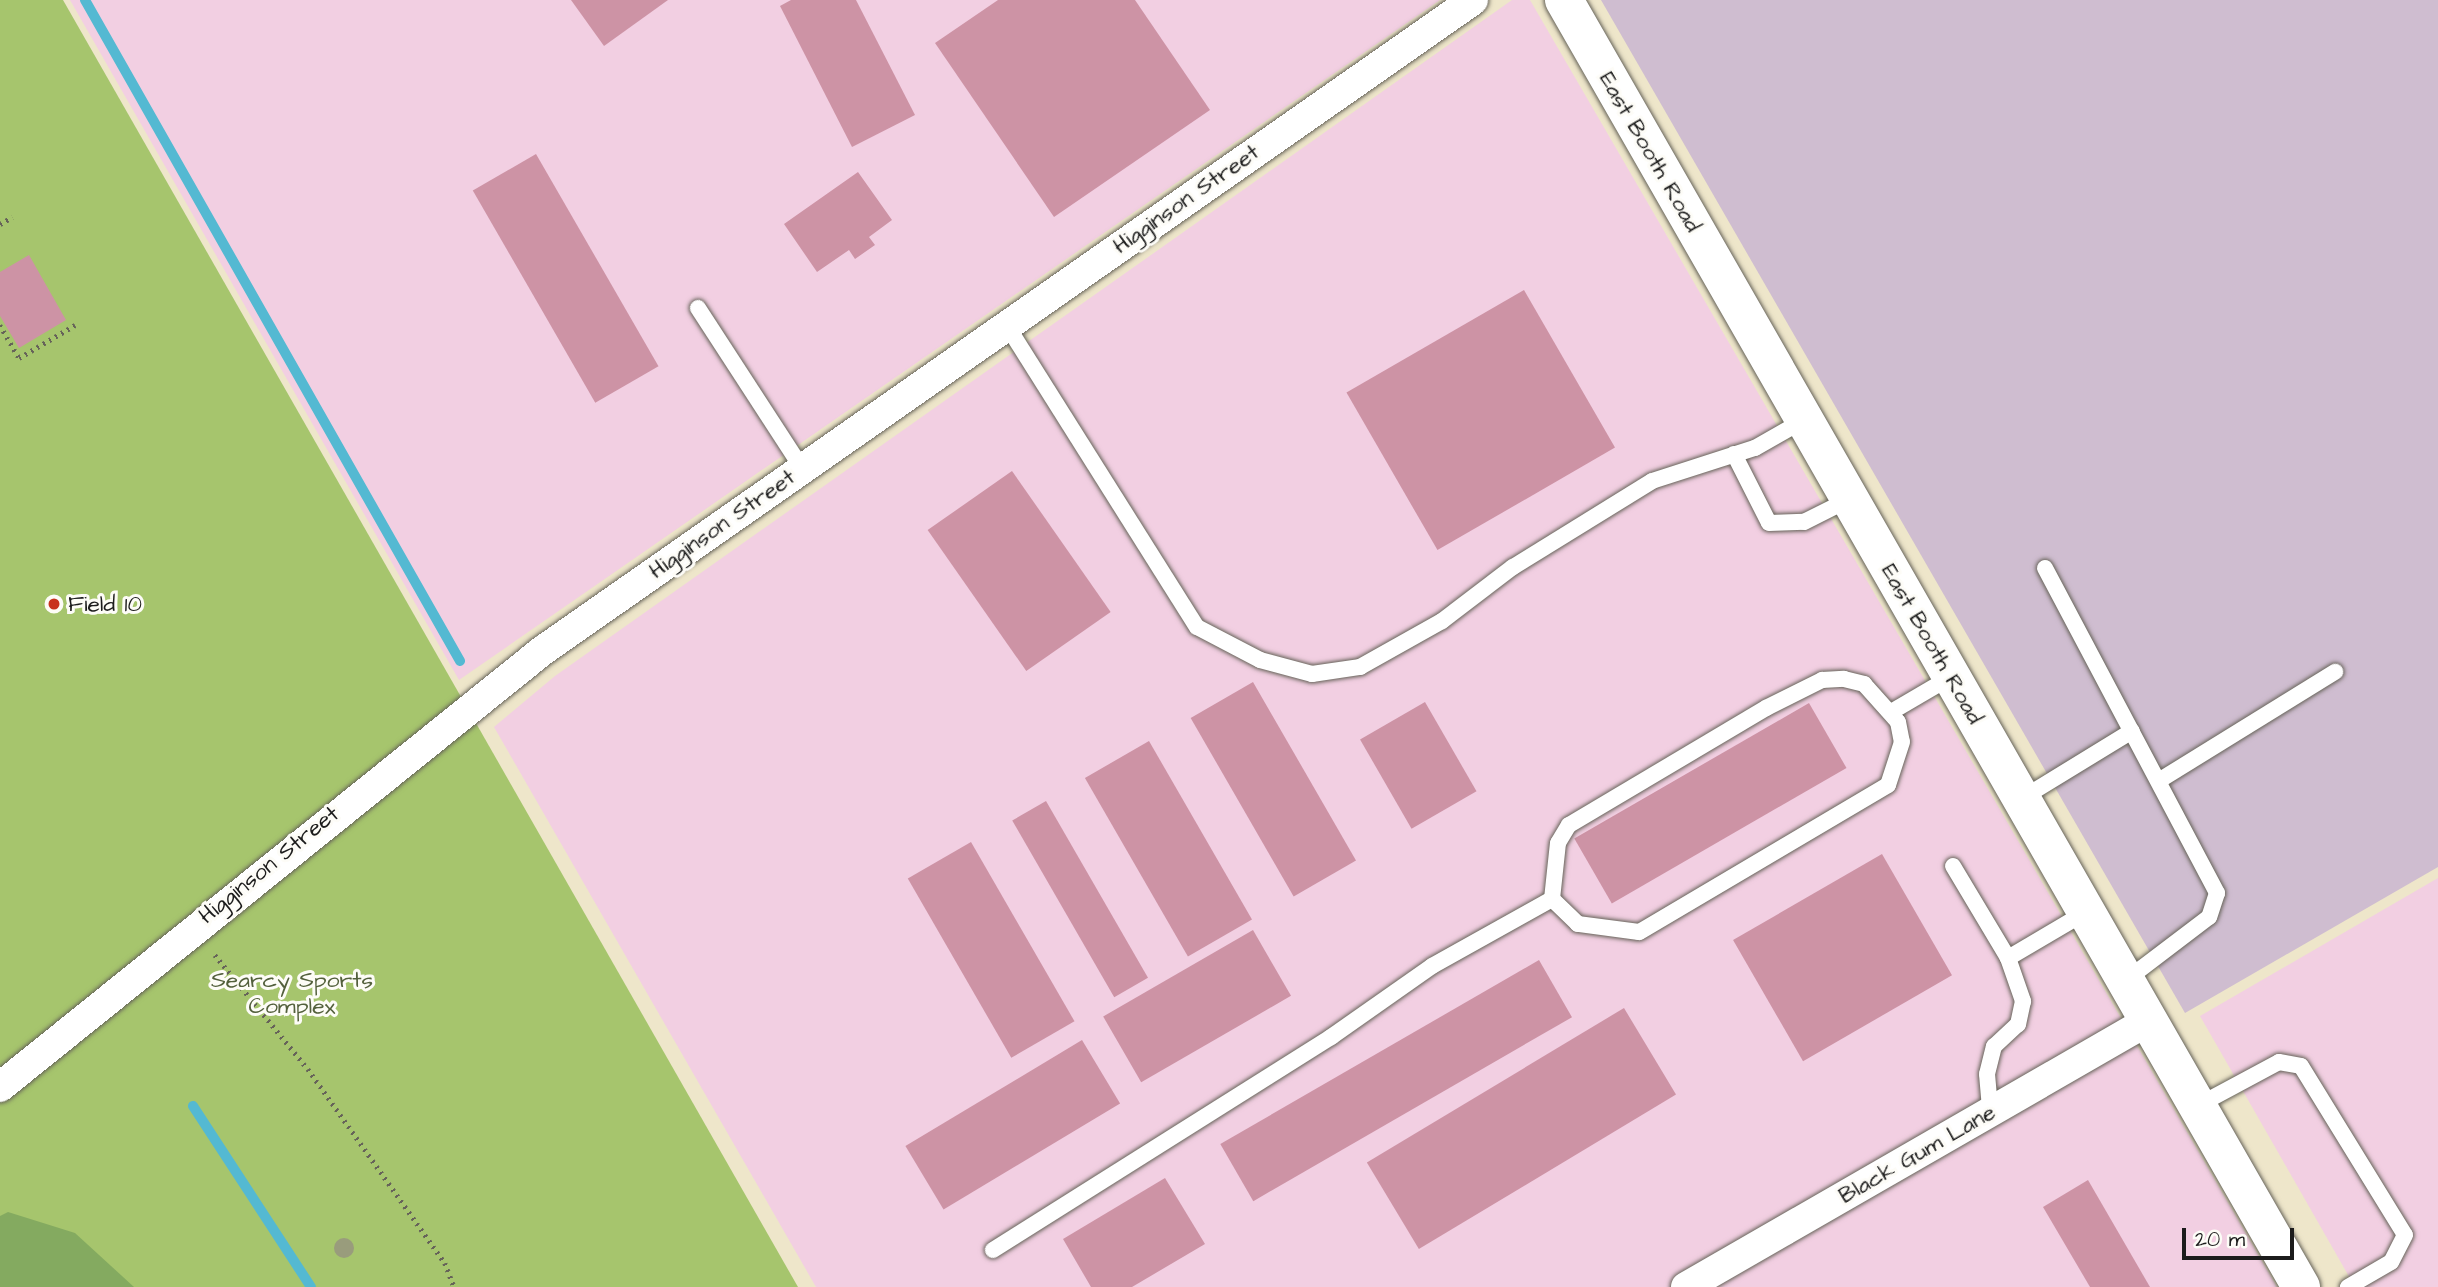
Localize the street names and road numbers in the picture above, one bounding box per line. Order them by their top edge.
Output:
street label: East Booth Road [1593,67,1707,237]
street label: Higginson Street [1108,138,1264,260]
street label: Higginson Street [644,463,800,585]
street label: East Booth Road [1875,559,1989,729]
street label: Higginson Street [193,800,345,930]
street label: Black Gum Lane [1834,1098,2000,1210]

